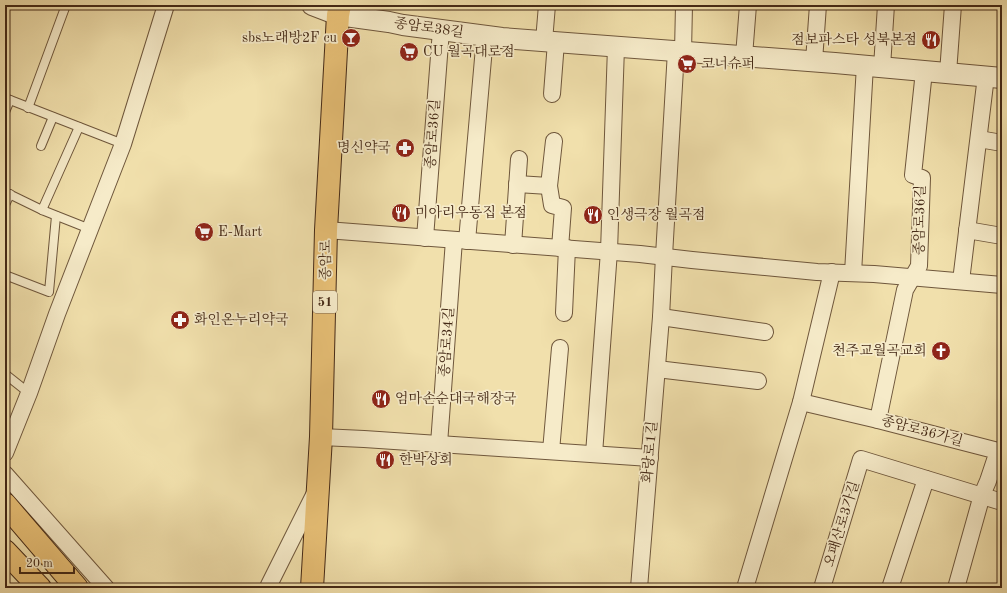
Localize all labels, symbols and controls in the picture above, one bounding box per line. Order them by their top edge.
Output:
street label: 종암로38길 [393,15,465,40]
bar icon: sbs노래방2F cu [340,27,362,49]
restaurant icon: 점보파스타 성북본점 [920,29,942,51]
place label: sbs노래방2F cu [242,30,338,45]
place label: 점보파스타 성북본점 [791,31,917,47]
supermarket icon: CU 월곡대로점 [398,41,420,63]
place label: CU 월곡대로점 [423,44,515,59]
supermarket icon: 코너슈퍼 [676,53,698,75]
place label: 코너슈퍼 [701,56,755,71]
street label: 종암로36길 [423,98,442,170]
pharmacy icon: 명신약국 [394,137,416,159]
place label: 명신약국 [337,140,391,155]
street label: 종암로36길 [911,185,928,255]
restaurant icon: 미아리우동집 본점 [390,202,412,224]
place label: 미아리우동집 본점 [415,204,527,220]
restaurant icon: 인생극장 월곡점 [582,204,604,226]
place label: 인생극장 월곡점 [607,207,706,222]
supermarket icon: E-Mart [193,221,215,243]
place label: E-Mart [218,225,262,239]
street label: 종암로 [318,239,333,280]
road number: 51 [313,291,337,313]
street label: 종암로34길 [437,306,456,378]
pharmacy icon: 화인온누리약국 [169,309,191,331]
place label: 화인온누리약국 [194,312,289,327]
church icon: 천주교월곡교회 [930,340,952,362]
place label: 천주교월곡교회 [832,343,927,358]
restaurant icon: 엄마손순대국해장국 [370,388,392,410]
place label: 엄마손순대국해장국 [395,391,517,406]
street label: 종암로36가길 [880,412,965,449]
street label: 화랑로1길 [639,420,660,484]
restaurant icon: 한박상회 [374,449,396,471]
place label: 한박상회 [399,452,453,467]
street label: 오패산로3가길 [821,479,862,569]
scale bar [20,549,74,575]
text: 20 m [26,558,53,570]

